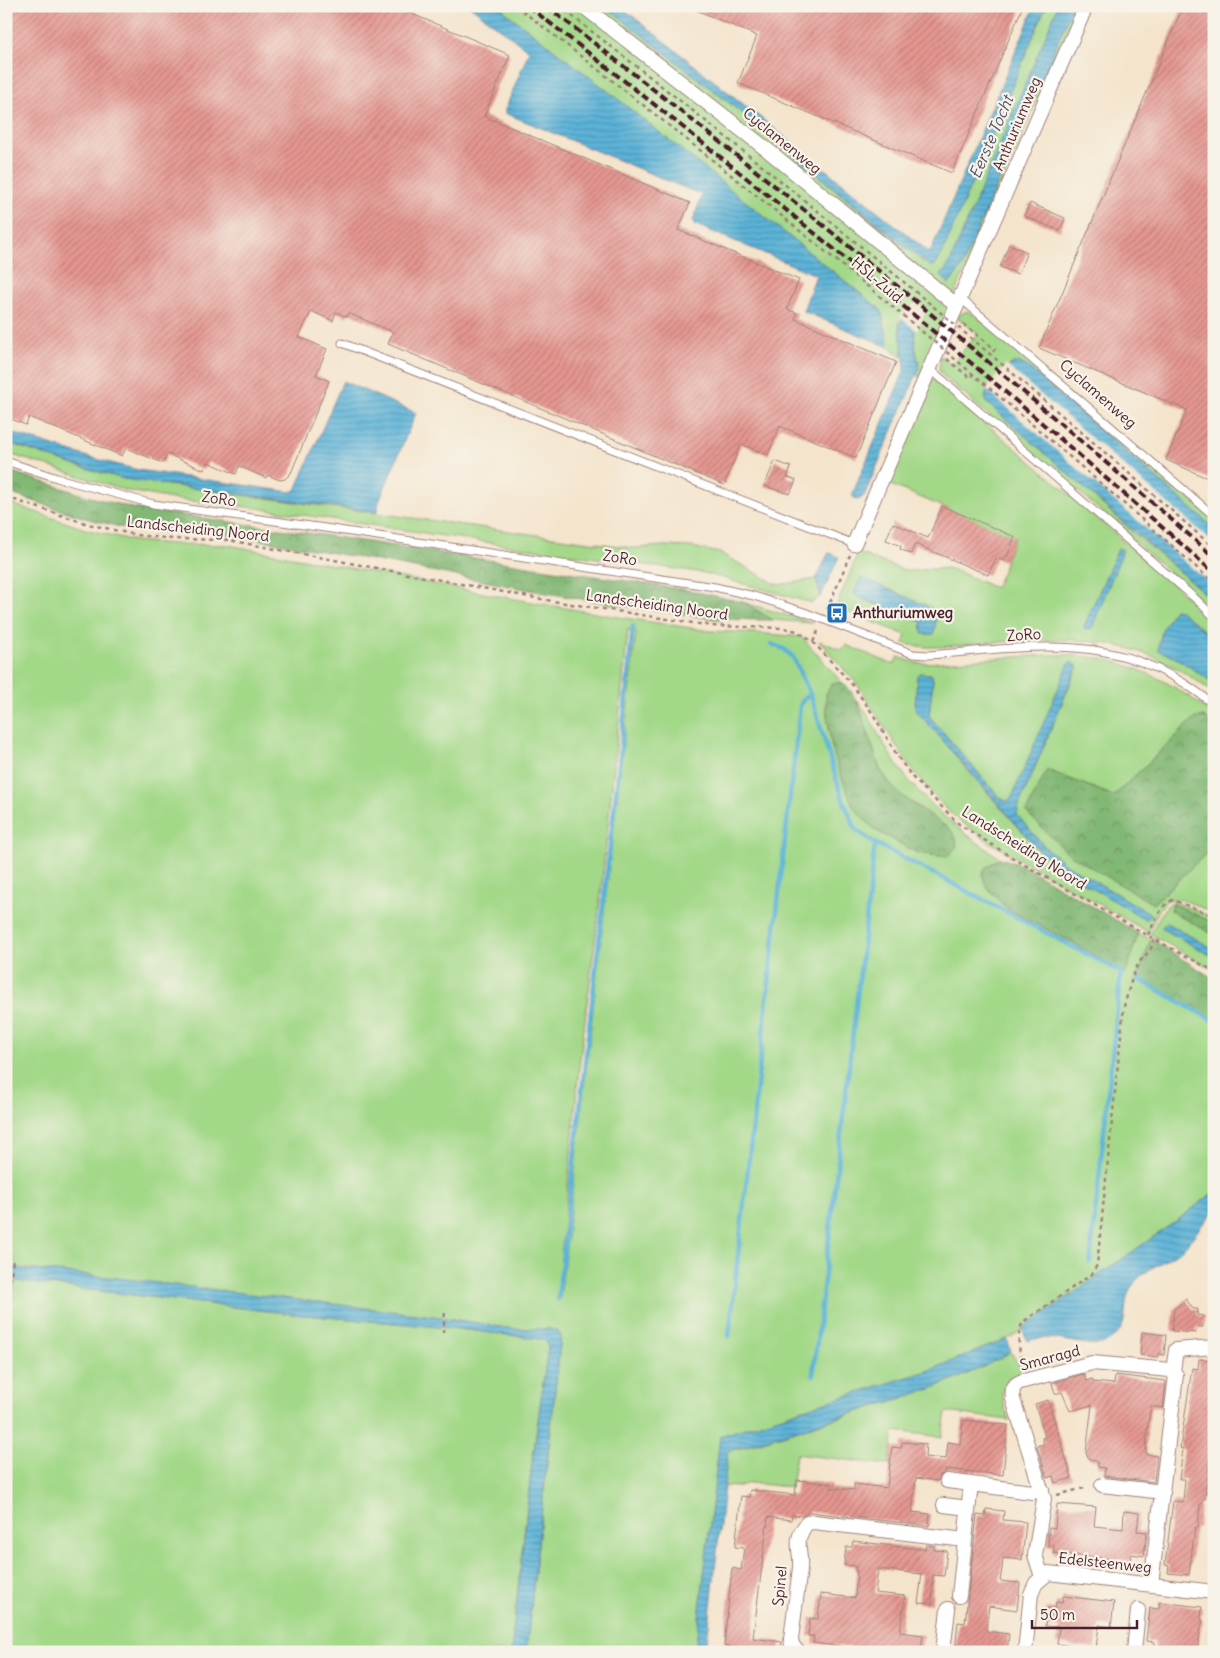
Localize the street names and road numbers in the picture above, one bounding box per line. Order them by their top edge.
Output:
street label: Anthuriumweg [988,74,1045,174]
street label: Cyclamenweg [739,103,826,178]
street label: HSL-Zuid [848,253,907,307]
street label: Cyclamenweg [1056,355,1141,432]
street label: ZoRo [201,487,237,510]
street label: Landscheiding Noord [126,512,271,545]
street label: ZoRo [602,545,638,570]
street label: Landscheiding Noord [585,585,730,624]
street label: ZoRo [1006,624,1042,645]
street label: Landscheiding Noord [958,802,1090,894]
street label: Smaragd [1018,1340,1082,1375]
street label: Edelsteenweg [1058,1548,1153,1577]
street label: Spinel [768,1565,791,1607]

